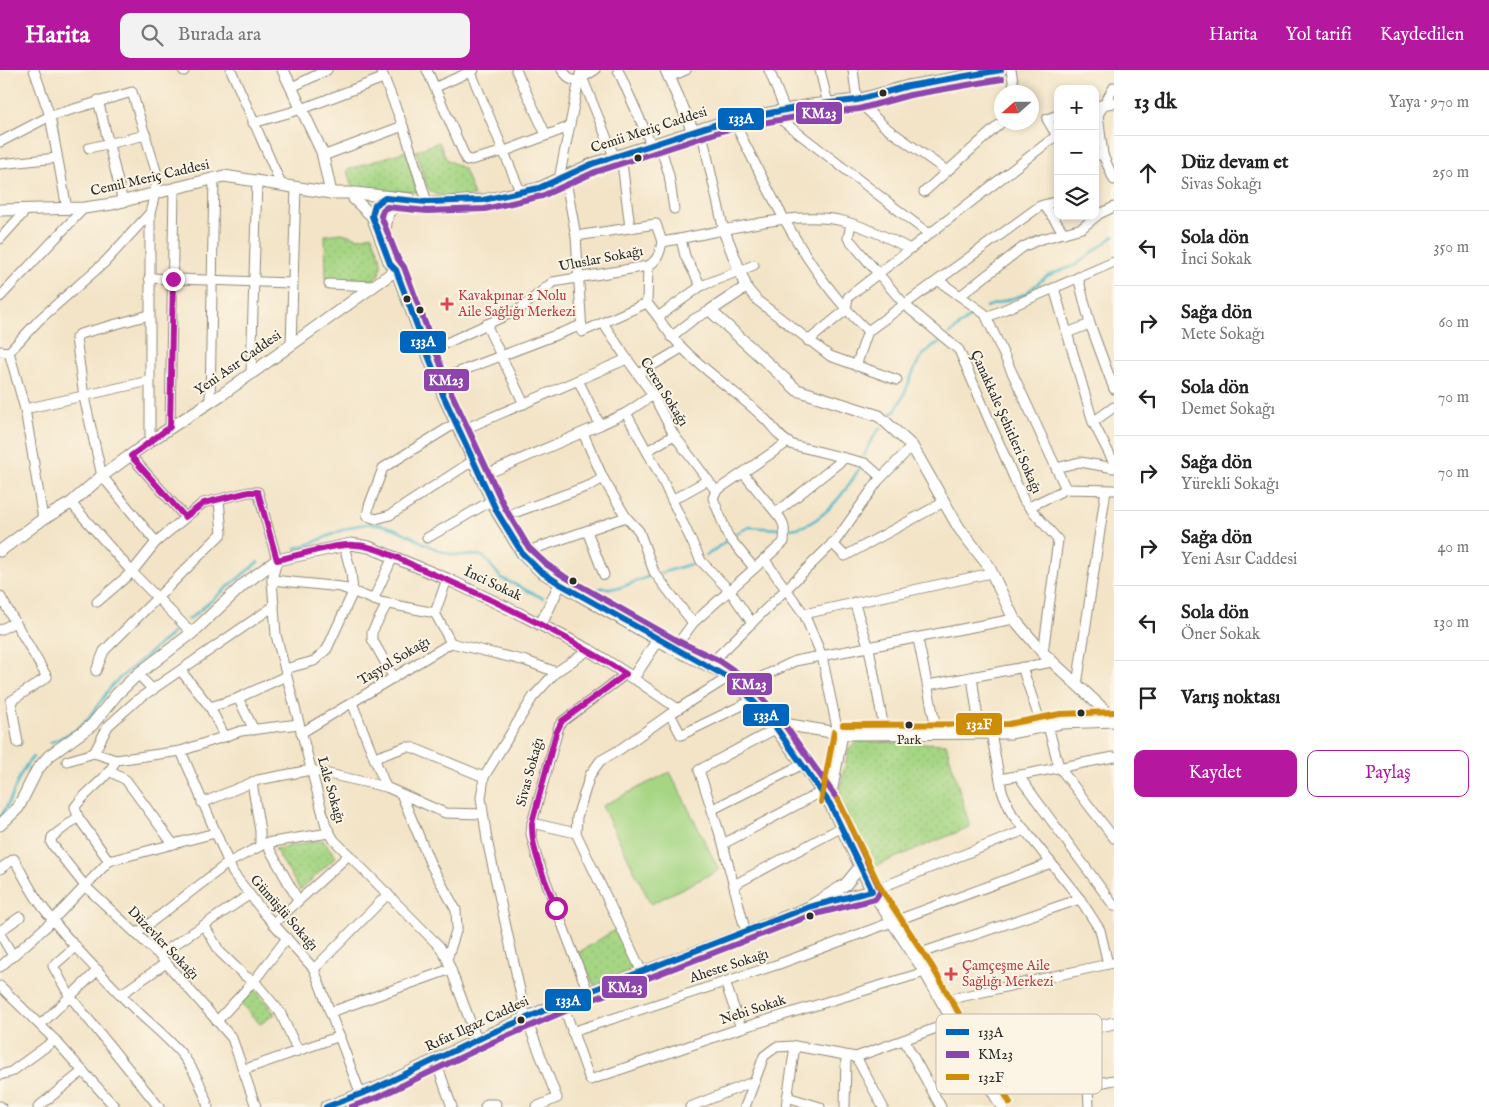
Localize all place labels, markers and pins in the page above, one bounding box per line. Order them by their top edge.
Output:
unlabelled marker [878,88,888,98]
unlabelled marker [633,153,643,163]
place label: Kavakpınar 2 Nolu Aile Sağlığı Merkezi [457,287,576,321]
unlabelled marker [402,294,412,304]
marker: Kavakpınar 2 Nolu Aile Sağlığı Merkezi [440,297,454,311]
unlabelled marker [415,305,425,315]
unlabelled marker [568,576,578,586]
unlabelled marker [1076,708,1086,718]
marker: Park [904,720,914,730]
place label: Park [897,732,922,749]
unlabelled marker [805,911,815,921]
place label: Çamçeşme Aile Sağlığı Merkezi [962,957,1054,991]
marker: Çamçeşme Aile Sağlığı Merkezi [944,967,958,981]
unlabelled marker [516,1015,526,1025]

